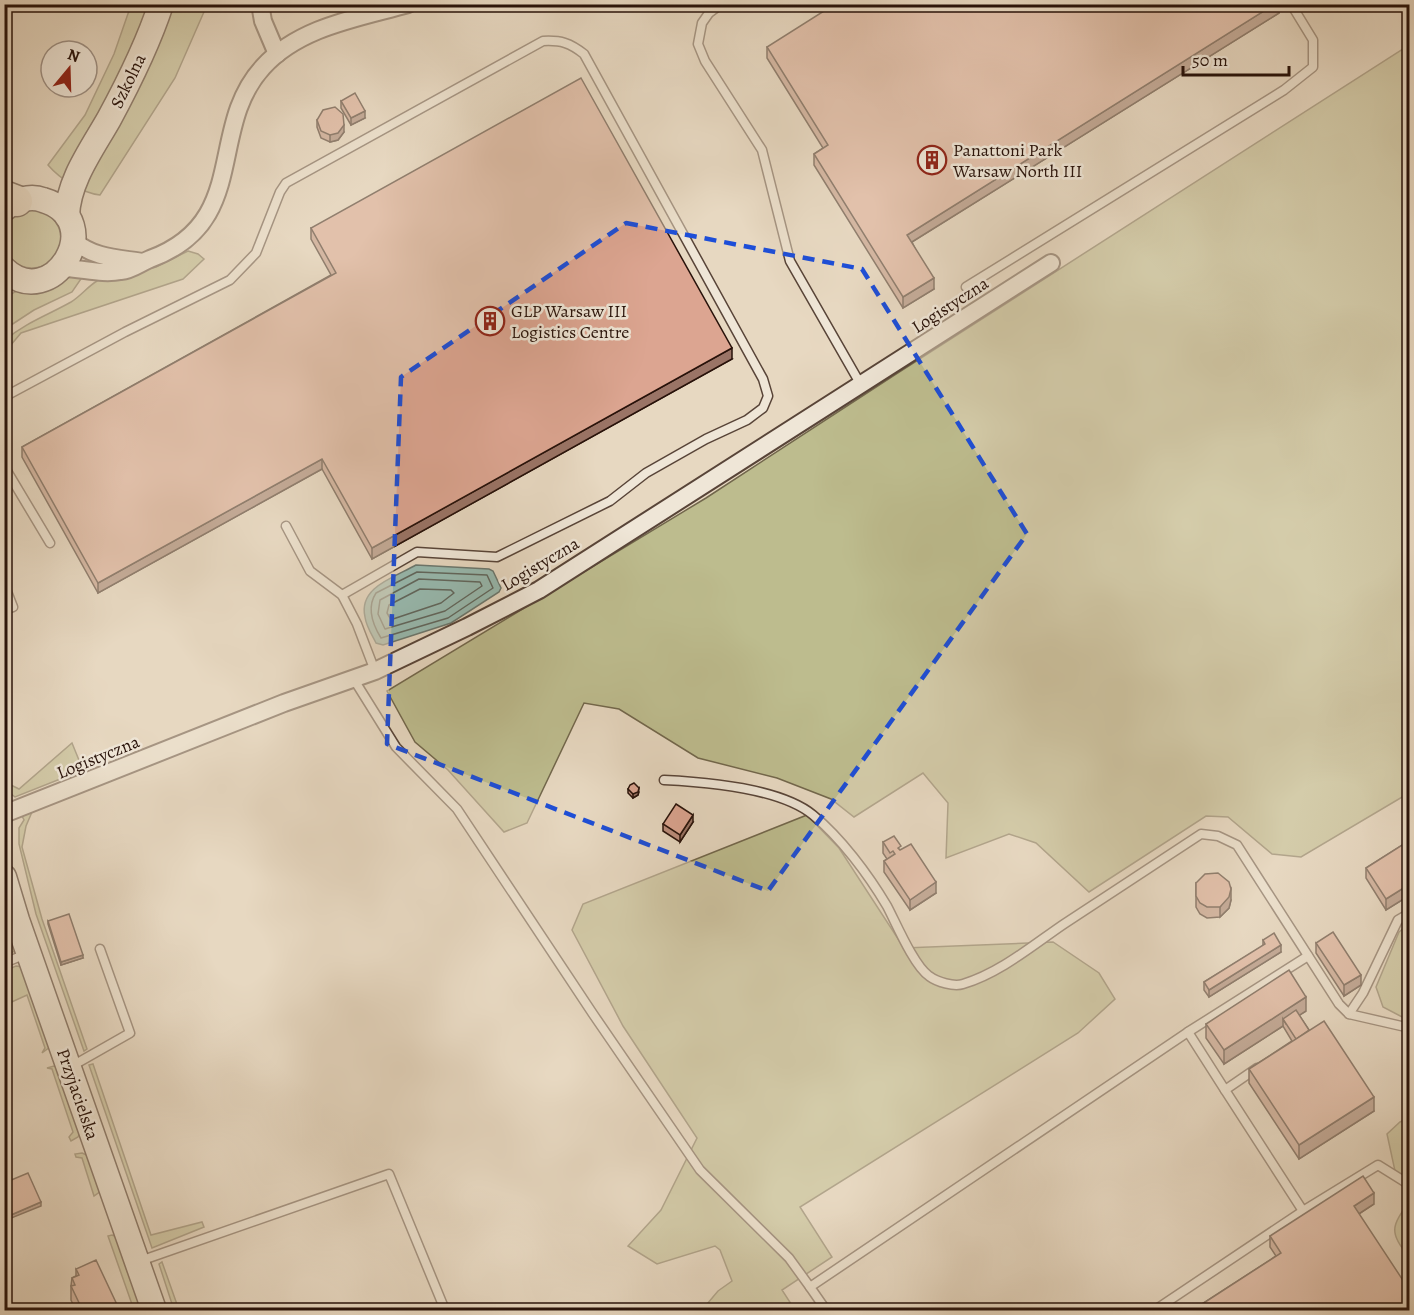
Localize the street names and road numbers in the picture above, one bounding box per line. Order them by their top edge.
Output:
street label: Szkolna [104,49,152,112]
street label: Logistyczna [907,271,994,339]
street label: Logistyczna [496,531,584,597]
street label: Logistyczna [53,729,144,784]
street label: Przyjacielska [51,1045,105,1143]

